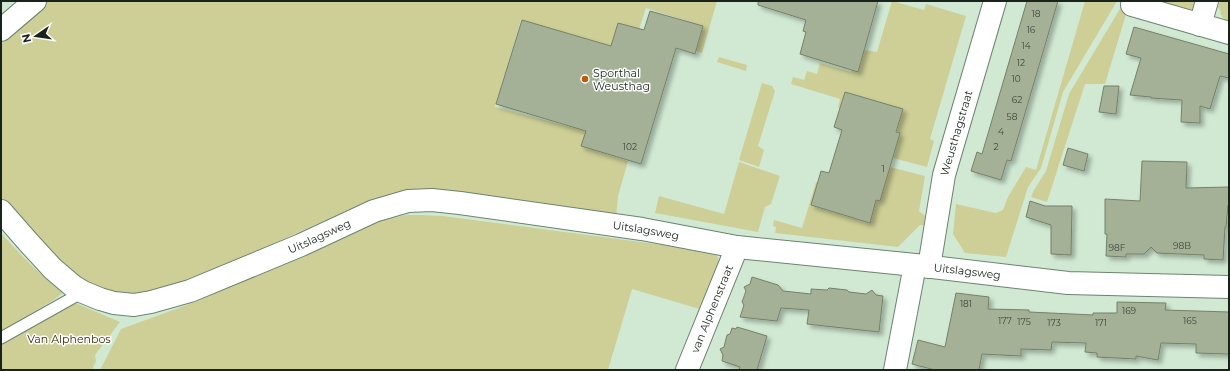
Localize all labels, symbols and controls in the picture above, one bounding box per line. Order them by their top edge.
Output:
house number: 18 [1032,8,1041,19]
north arrow [16,16,56,56]
house number: 16 [1027,24,1036,35]
text: N [18,32,34,44]
house number: 14 [1021,40,1031,51]
house number: 12 [1017,57,1025,68]
place label: Sporthal Weusthag [593,66,650,93]
house number: 10 [1011,73,1021,84]
marker: Sporthal Weusthag [580,74,590,84]
street label: Weusthagstraat [937,88,976,177]
house number: 62 [1012,94,1022,105]
house number: 58 [1007,111,1018,122]
house number: 4 [998,126,1004,137]
house number: 102 [623,141,637,152]
house number: 2 [993,141,999,152]
house number: 1 [881,163,885,174]
street label: Uitslagsweg [286,216,353,257]
street label: Uitslagsweg [612,218,681,243]
house number: 98B [1173,240,1191,251]
house number: 98F [1109,242,1126,253]
street label: Uitslagsweg [933,260,1002,282]
street label: van Alphenstraat [688,262,736,355]
house number: 181 [960,298,972,309]
house number: 169 [1122,305,1137,316]
house number: 177 [998,315,1012,326]
house number: 165 [1183,315,1197,326]
house number: 175 [1017,316,1031,327]
house number: 173 [1047,317,1061,328]
house number: 171 [1095,317,1107,328]
park label: Van Alphenbos [27,332,111,346]

